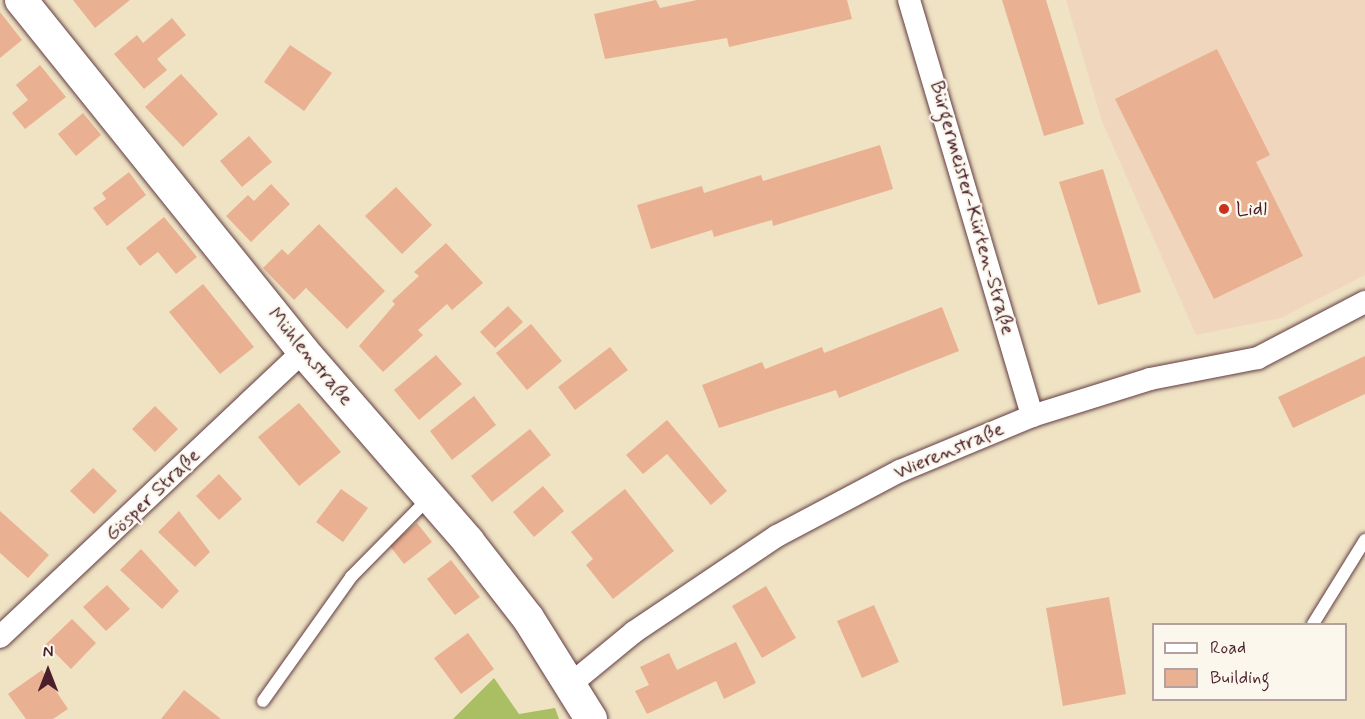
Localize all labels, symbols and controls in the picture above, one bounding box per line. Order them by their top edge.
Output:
street label: Bürgermeister-Kürten-Straße [924,78,1020,338]
place label: Lidl [1236,197,1267,221]
marker: Lidl [1217,202,1231,216]
street label: Mühlenstraße [262,303,358,411]
street label: Wierenstraße [890,417,1008,485]
street label: Gösper Straße [100,444,206,546]
legend [1152,623,1347,701]
text: Road [1210,636,1246,660]
north arrow [18,641,78,701]
text: N [43,642,53,663]
text: Building [1210,666,1270,690]

